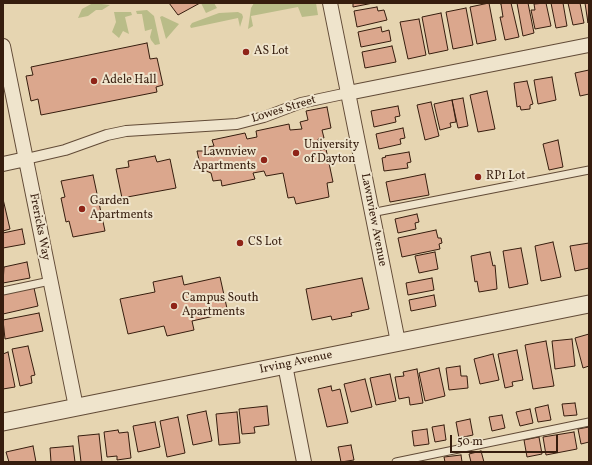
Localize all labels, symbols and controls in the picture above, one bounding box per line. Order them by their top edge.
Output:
place label: AS Lot [254,45,289,59]
marker: AS Lot [241,47,251,57]
place label: Adele Hall [102,74,157,88]
marker: Adele Hall [89,76,99,86]
street label: Lowes Street [250,93,318,127]
place label: University of Dayton [304,139,359,167]
place label: Lawnview Apartments [193,146,256,174]
marker: University of Dayton [291,148,301,158]
marker: Lawnview Apartments [259,155,269,165]
place label: RP1 Lot [486,170,526,184]
street label: Lawnview Avenue [357,172,389,268]
marker: RP1 Lot [473,172,483,182]
street label: Frericks Way [25,192,53,262]
place label: Garden Apartments [90,195,153,223]
marker: Garden Apartments [77,204,87,214]
place label: CS Lot [248,236,282,250]
marker: CS Lot [235,238,245,248]
place label: Campus South Apartments [182,292,259,320]
marker: Campus South Apartments [169,301,179,311]
street label: Irving Avenue [258,348,334,378]
scale bar [452,427,560,453]
text: 50 m [457,434,483,450]

